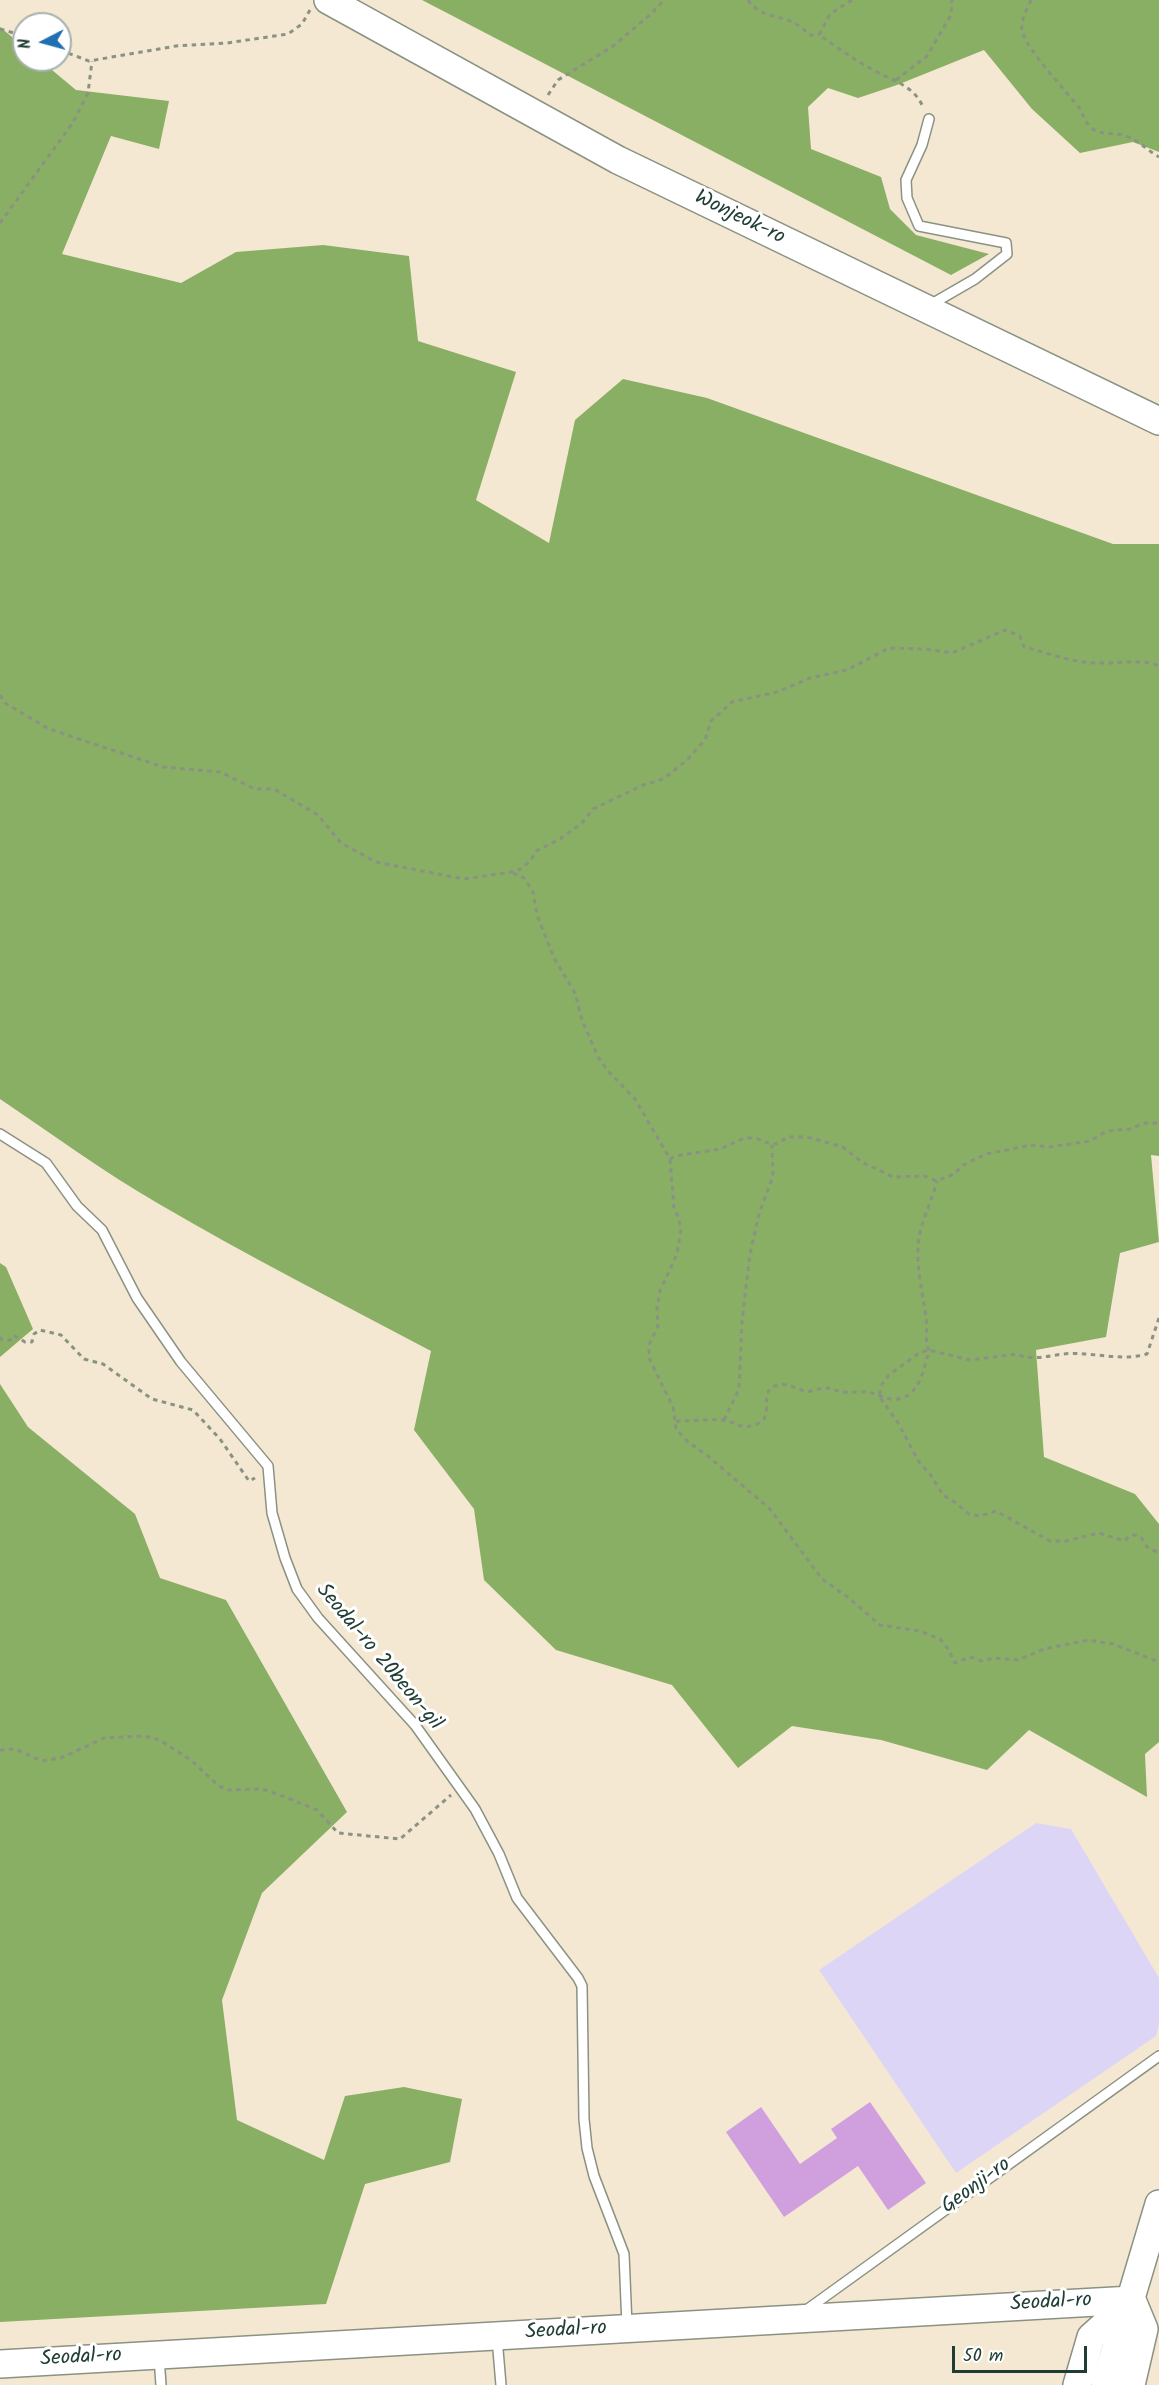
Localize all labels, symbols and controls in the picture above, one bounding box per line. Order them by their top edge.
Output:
north arrow [12,12,72,72]
text: N [13,37,39,50]
street label: Wonjeok-ro [690,186,788,252]
street label: Seodal-ro 20beon-gil [309,1580,447,1736]
street label: Geonji-ro [937,2153,1017,2221]
street label: Seodal-ro [1010,2289,1092,2319]
street label: Seodal-ro [525,2317,607,2347]
scale bar [955,2334,1090,2372]
text: 50 m [963,2342,1003,2371]
street label: Seodal-ro [40,2344,122,2374]

